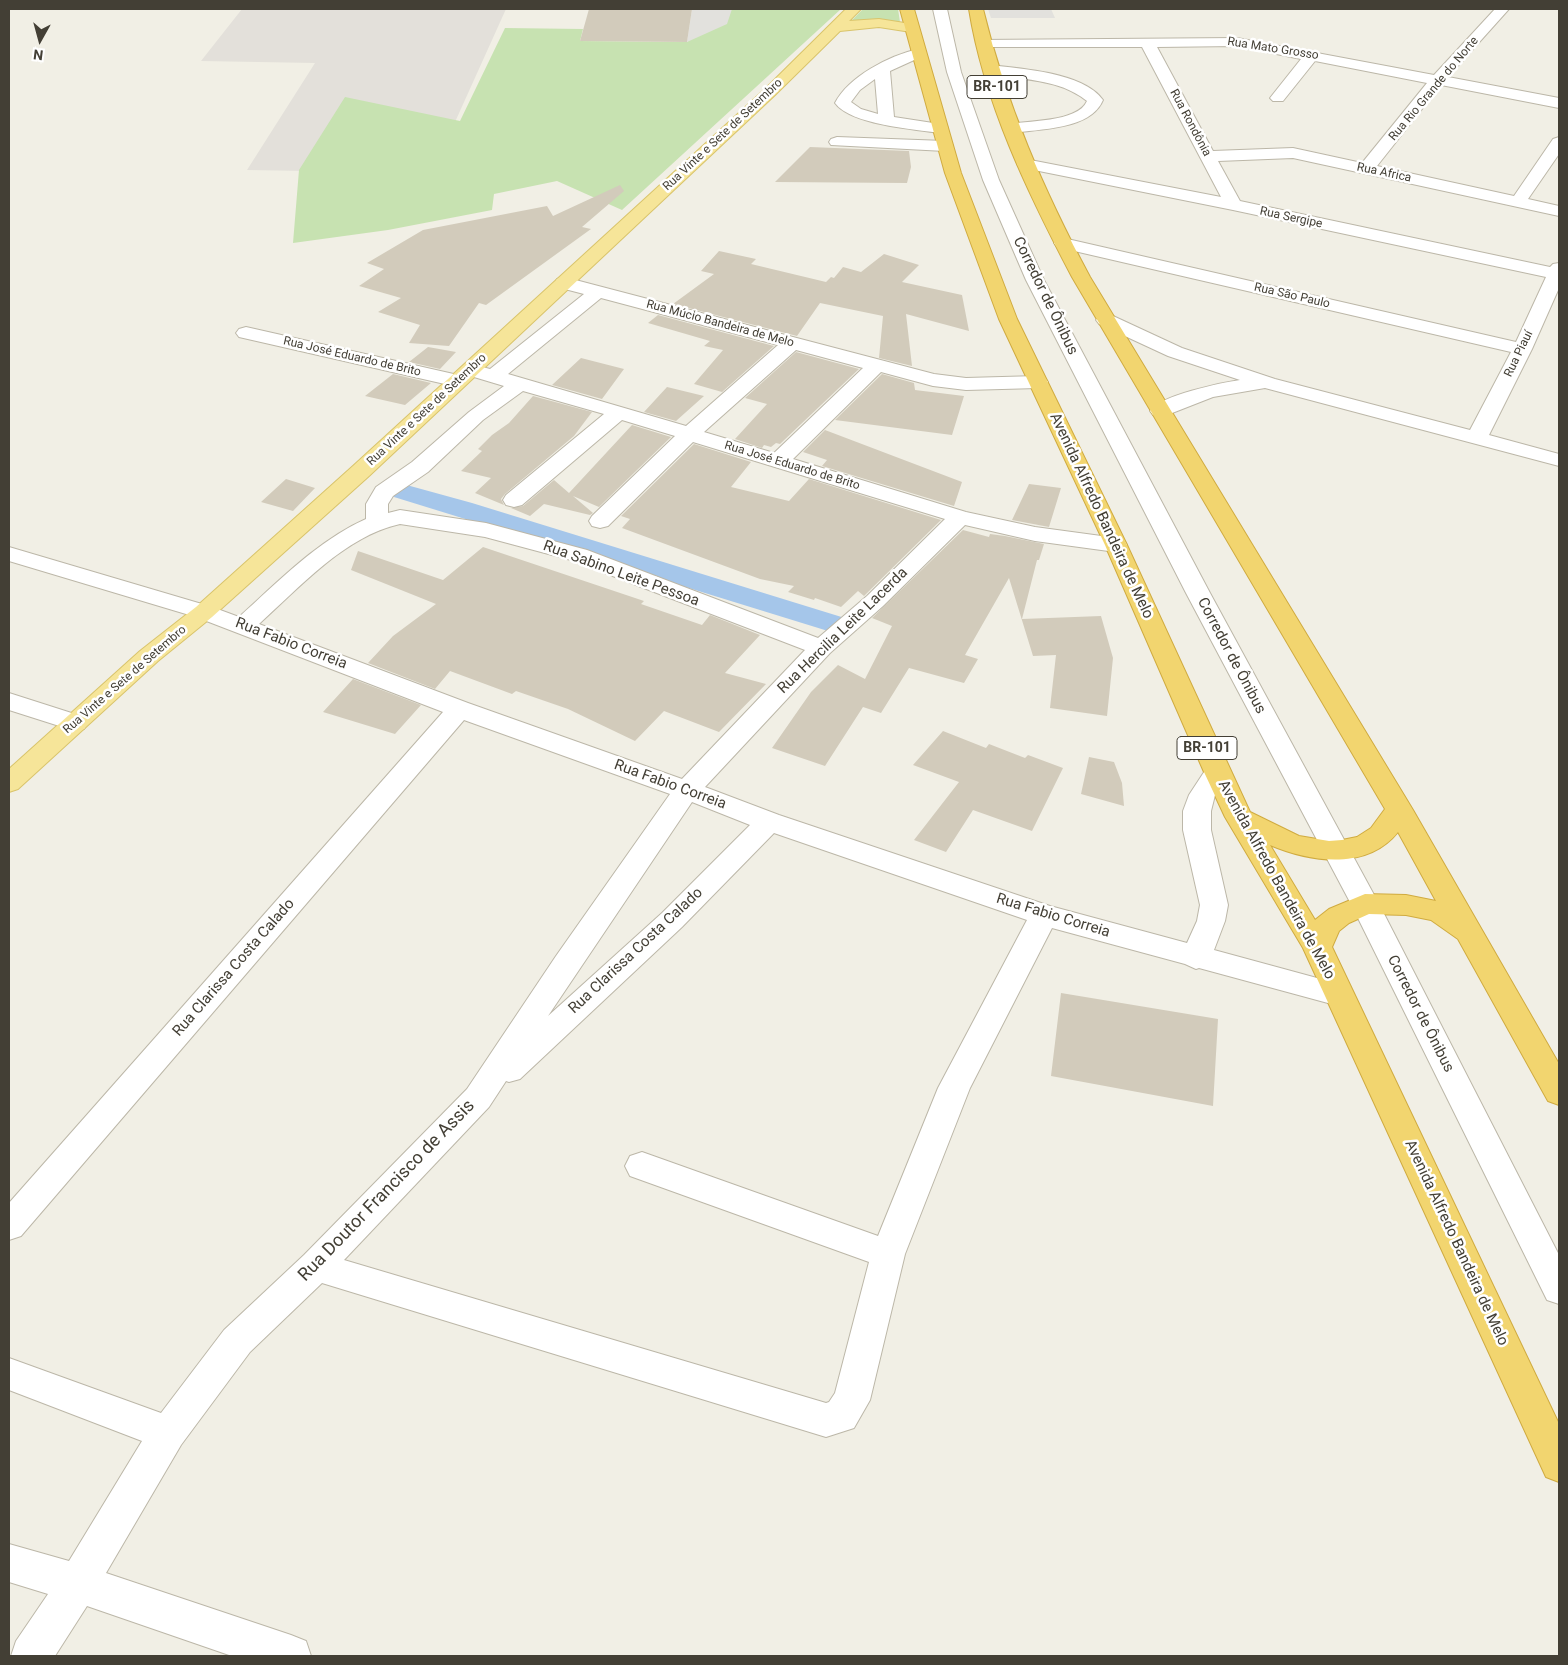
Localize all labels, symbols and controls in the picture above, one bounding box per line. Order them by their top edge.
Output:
north arrow [15,15,65,65]
street label: Rua Rio Grande do Norte [1386,34,1482,144]
street label: Rua Mato Grosso [1226,35,1320,63]
text: N [32,46,44,63]
road number: BR-101 [967,75,1027,98]
street label: Rua Vinte e Sete de Setembro [660,76,786,194]
street label: Rua Rondônia [1166,87,1214,159]
street label: Rua Africa [1355,160,1413,186]
street label: Rua Sergipe [1258,204,1324,232]
street label: Corredor de Ônibus [1009,234,1081,358]
street label: Rua São Paulo [1253,280,1331,312]
street label: Rua Múcio Bandeira de Melo [645,297,795,351]
street label: Rua Piauí [1502,328,1536,380]
street label: Rua José Eduardo de Brito [282,334,422,380]
street label: Rua Vinte e Sete de Setembro [364,351,490,469]
street label: Avenida Alfredo Bandeira de Melo [1045,410,1157,622]
street label: Rua José Eduardo de Brito [723,439,861,493]
street label: Rua Sabino Leite Pessoa [540,537,702,611]
street label: Rua Hercilia Leite Lacerda [774,564,912,698]
street label: Corredor de Ônibus [1193,595,1269,717]
street label: Rua Fabio Correia [233,614,349,674]
street label: Rua Vinte e Sete de Setembro [61,623,189,737]
road number: BR-101 [1177,736,1237,760]
street label: Rua Fabio Correia [611,756,729,814]
street label: Avenida Alfredo Bandeira de Melo [1214,777,1338,983]
street label: Rua Clarissa Costa Calado [565,884,707,1018]
street label: Rua Fabio Correia [994,890,1112,942]
street label: Rua Clarissa Costa Calado [169,895,299,1041]
street label: Corredor de Ônibus [1383,952,1457,1076]
street label: Rua Doutor Francisco de Assis [294,1096,480,1286]
street label: Avenida Alfredo Bandeira de Melo [1400,1137,1512,1349]

